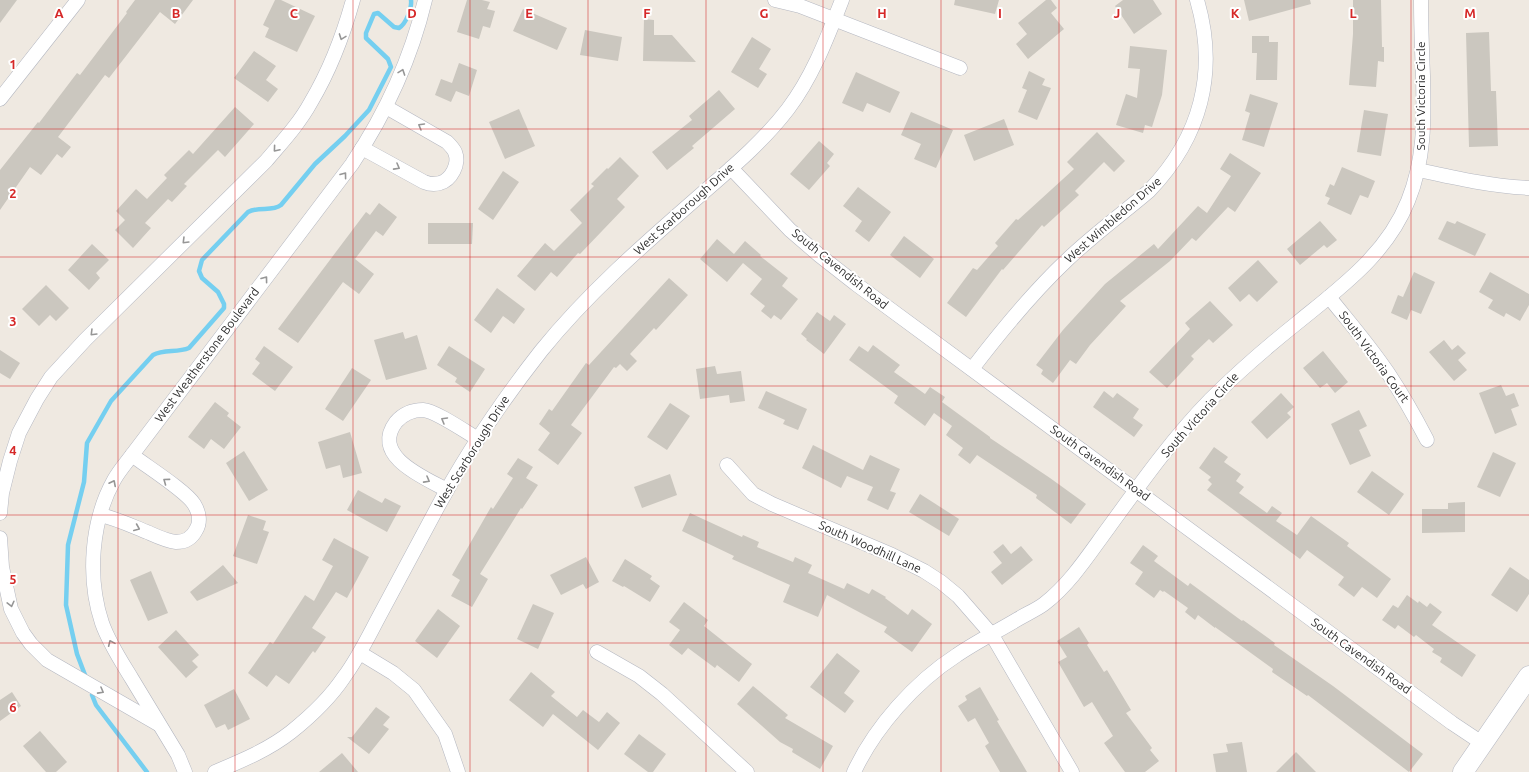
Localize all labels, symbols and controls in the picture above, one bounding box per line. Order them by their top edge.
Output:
text: A [54,6,64,20]
text: B [172,6,181,20]
text: C [290,6,299,20]
text: D [407,6,417,20]
text: E [525,6,533,20]
text: F [643,6,651,20]
text: G [760,6,769,20]
text: H [877,6,887,20]
text: I [998,6,1002,20]
text: J [1114,6,1120,20]
text: K [1231,6,1240,20]
text: L [1349,6,1357,20]
text: M [1464,6,1476,20]
one-way arrow [338,34,346,41]
street label: South Victoria Circle [1414,41,1427,151]
text: 1 [9,57,17,71]
one-way arrow [398,69,406,76]
one-way arrow [417,124,425,131]
one-way arrow [274,144,281,152]
street label: West Scarborough Drive [631,160,736,257]
one-way arrow [392,163,400,170]
one-way arrow [339,173,346,180]
street label: West Wimbledon Drive [1062,174,1164,265]
text: 2 [9,186,17,200]
street label: South Cavendish Road [790,226,891,311]
one-way arrow [182,236,190,244]
one-way arrow [260,276,267,283]
street label: West Weatherstone Boulevard [152,285,261,424]
street label: South Victoria Court [1337,309,1412,405]
text: 3 [9,314,17,328]
one-way arrow [90,328,98,336]
street label: South Victoria Circle [1158,370,1241,460]
street label: West Scarborough Drive [432,393,512,510]
one-way arrow [441,417,448,424]
street label: South Cavendish Road [1048,422,1153,503]
text: 4 [9,443,17,457]
one-way arrow [423,475,431,482]
one-way arrow [164,479,171,486]
one-way arrow [108,480,116,488]
street label: South Woodhill Lane [817,518,924,575]
one-way arrow [134,524,141,532]
text: 5 [9,572,17,586]
one-way arrow [6,601,14,607]
street label: South Cavendish Road [1309,615,1414,696]
one-way arrow [108,640,116,648]
one-way arrow [96,687,104,694]
text: 6 [9,700,17,714]

